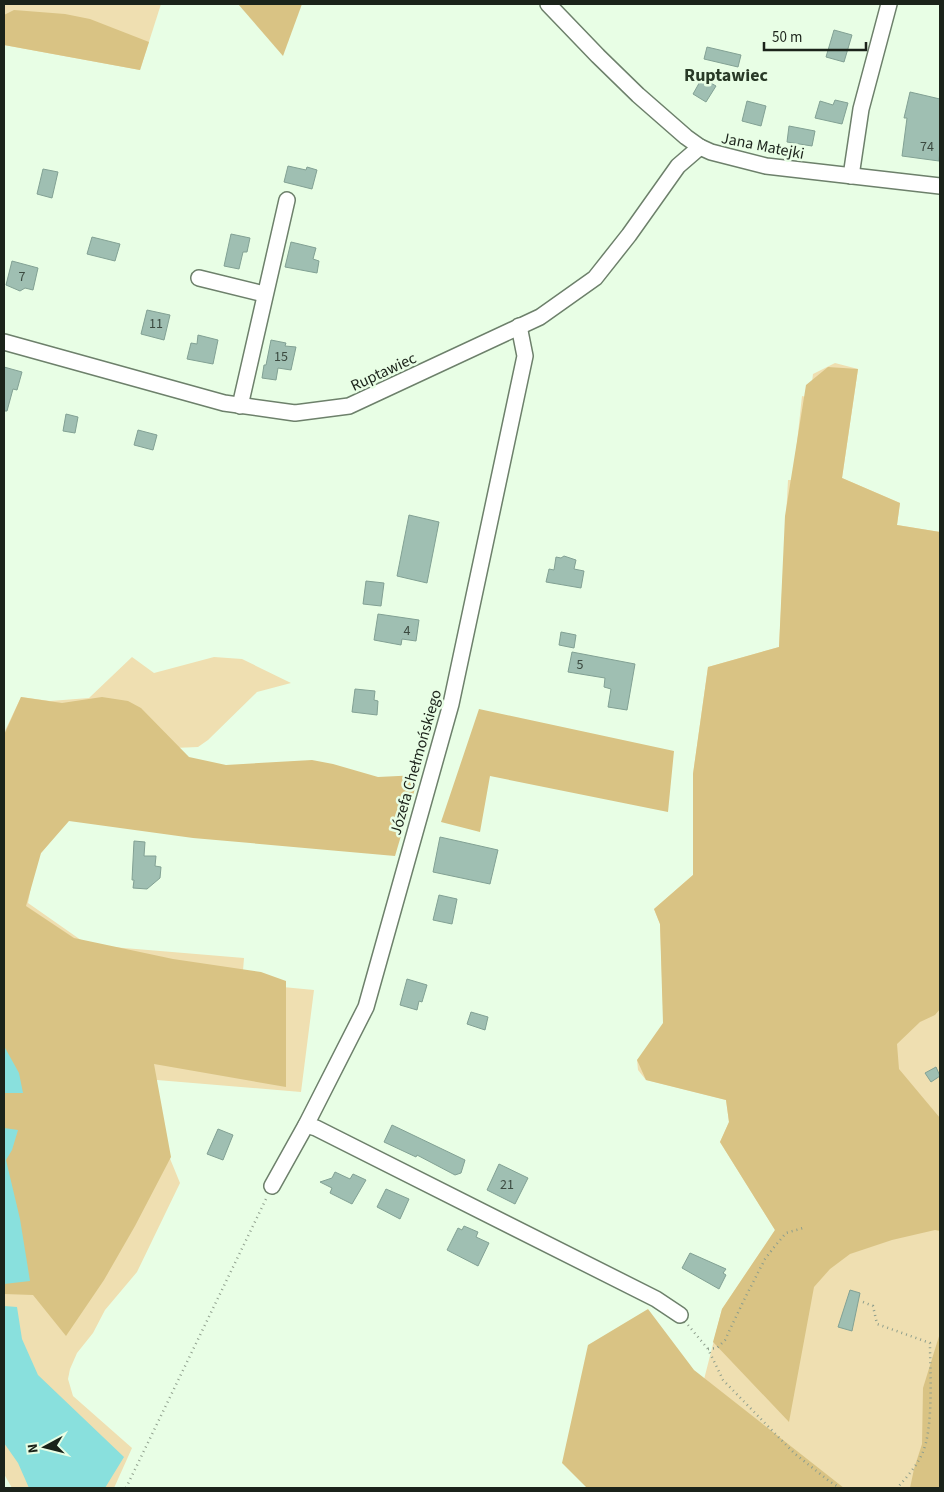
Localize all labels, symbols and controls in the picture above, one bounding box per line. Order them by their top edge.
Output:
scale bar [764,20,866,52]
text: 50 m [772,27,802,48]
district label: Ruptawiec [684,63,768,88]
street label: Jana Matejki [719,127,806,165]
house number: 74 [920,137,934,157]
house number: 7 [19,267,26,287]
house number: 11 [149,314,163,334]
house number: 15 [274,347,288,367]
street label: Ruptawiec [347,347,420,397]
house number: 4 [404,621,411,641]
house number: 5 [577,655,584,675]
street label: Józefa Chełmońskiego [385,687,447,838]
house number: 21 [500,1175,514,1195]
north arrow [20,1422,70,1472]
text: N [23,1443,44,1454]

